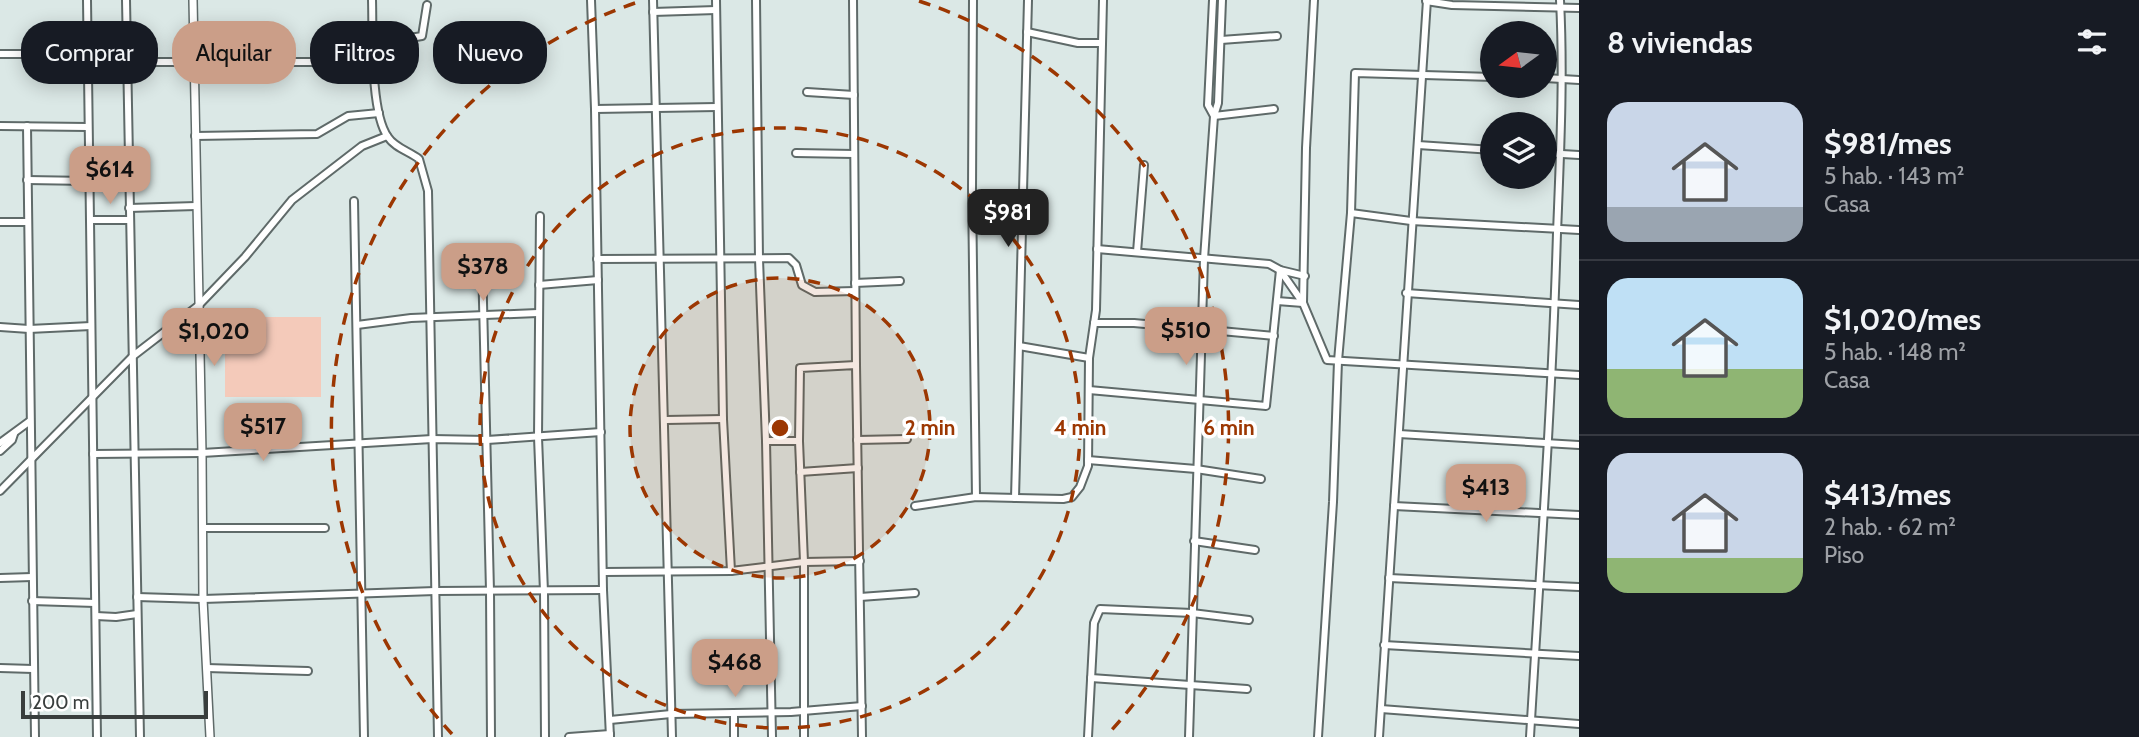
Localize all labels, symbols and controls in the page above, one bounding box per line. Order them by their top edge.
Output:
chip: Comprar [21,21,158,84]
chip: Alquilar [172,21,296,84]
chip: Filtros [310,21,419,84]
chip: Nuevo [433,21,547,84]
north arrow [1480,21,1558,98]
map controls [1480,21,1557,189]
icon: filters [2073,23,2111,61]
text: 8 viviendas [1607,24,1753,61]
button: layers [1480,112,1557,189]
text: $981/mes [1824,125,1952,162]
icon: home [1663,130,1747,214]
pin: $614 [69,146,151,206]
text: $614 [85,155,135,183]
text: 5 hab. · 143 m² [1824,162,1965,190]
pin: $981 [967,190,1049,249]
text: Casa [1824,190,1870,218]
text: $981 [984,198,1032,226]
pin: $378 [442,244,524,303]
text: $378 [457,252,509,280]
text: $1,020/mes [1824,301,1981,338]
icon: home [1663,306,1747,390]
pin: $1,020 [157,308,271,368]
pin: $510 [1145,308,1227,367]
text: $510 [1161,316,1211,344]
text: $1,020 [178,317,250,345]
text: 5 hab. · 148 m² [1824,338,1966,366]
text: Casa [1824,366,1870,394]
pin: $517 [222,404,304,463]
text: $517 [240,412,286,440]
text: 2 min [905,415,955,440]
text: 4 min [1054,415,1106,440]
text: 6 min [1203,415,1255,440]
centre of rings [768,416,792,440]
pin: $413 [1445,464,1527,524]
text: $413 [1462,473,1510,501]
text: $413/mes [1824,476,1951,513]
icon: home [1663,481,1747,565]
text: 2 hab. · 62 m² [1824,513,1956,541]
text: Piso [1824,541,1864,569]
pin: $468 [694,640,776,699]
text: $468 [708,648,762,676]
scale bar [21,688,208,720]
text: 200 m [32,691,89,714]

